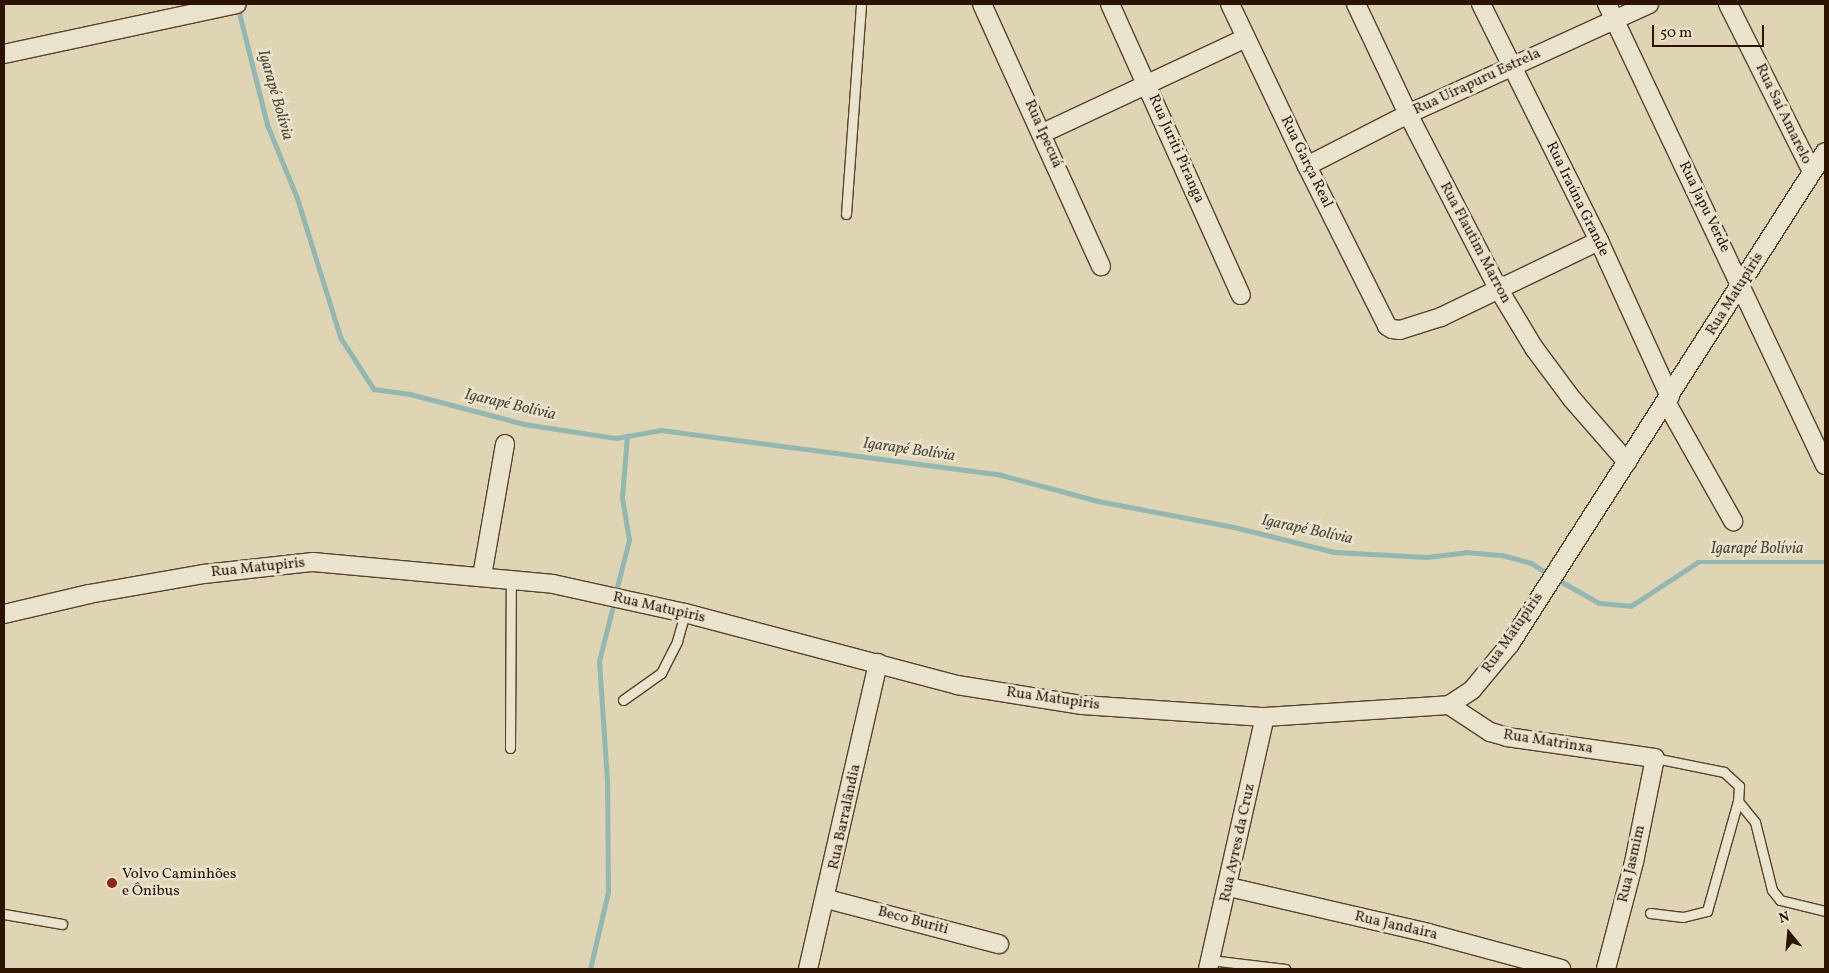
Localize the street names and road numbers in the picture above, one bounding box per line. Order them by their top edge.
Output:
street label: Rua Uirapuru Estrela [1410,45,1544,119]
street label: Rua Saí Amarelo [1751,61,1815,167]
street label: Rua Juriti Piranga [1144,92,1208,206]
street label: Rua Ipecuá [1020,97,1066,171]
street label: Rua Garça Real [1276,113,1336,211]
street label: Rua Iraúna Grande [1541,139,1613,259]
street label: Rua Japu Verde [1674,158,1734,256]
street label: Rua Flautim Marron [1435,179,1515,307]
street label: Rua Matupiris [1702,249,1768,339]
street label: Rua Matupiris [210,554,306,582]
street label: Rua Matupiris [611,589,707,627]
street label: Rua Matupiris [1479,589,1547,677]
street label: Rua Matupiris [1005,684,1101,714]
street label: Rua Matrinxa [1502,726,1594,758]
street label: Rua Barralândia [825,763,865,871]
street label: Rua Ayres da Cruz [1217,782,1259,904]
street label: Rua Jasmim [1614,823,1650,905]
street label: Beco Buriti [876,903,950,939]
street label: Rua Jandaira [1353,908,1439,944]

